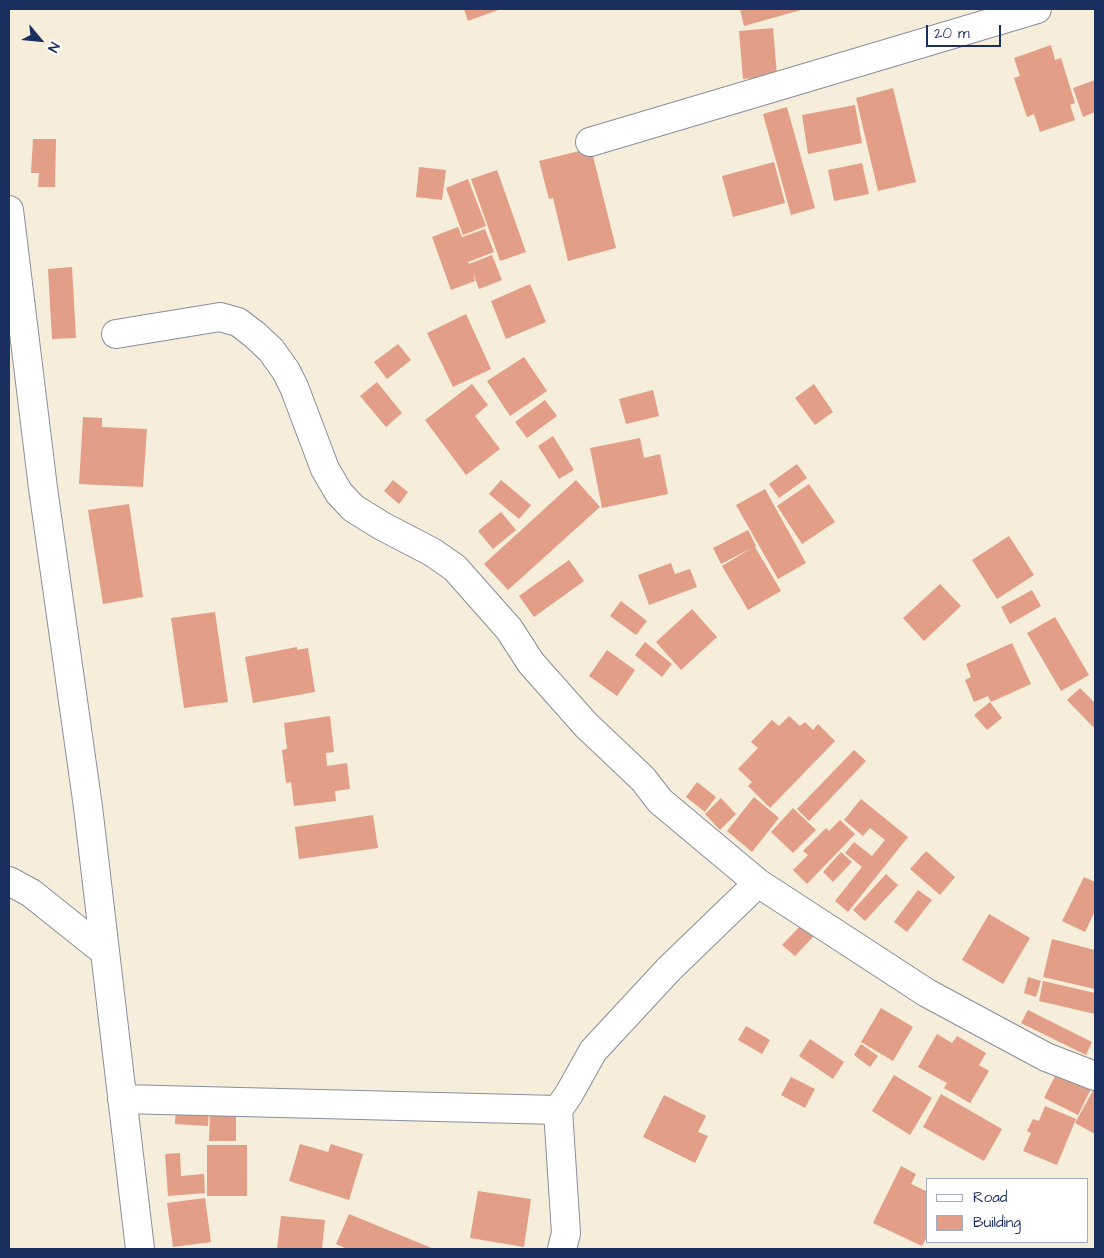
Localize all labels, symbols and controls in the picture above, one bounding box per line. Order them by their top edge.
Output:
north arrow [15,15,65,65]
scale bar [929,15,1004,47]
text: 20 m [934,23,970,44]
text: N [42,38,64,56]
legend [926,1178,1089,1243]
text: Road [973,1187,1007,1208]
text: Building [973,1212,1021,1233]

